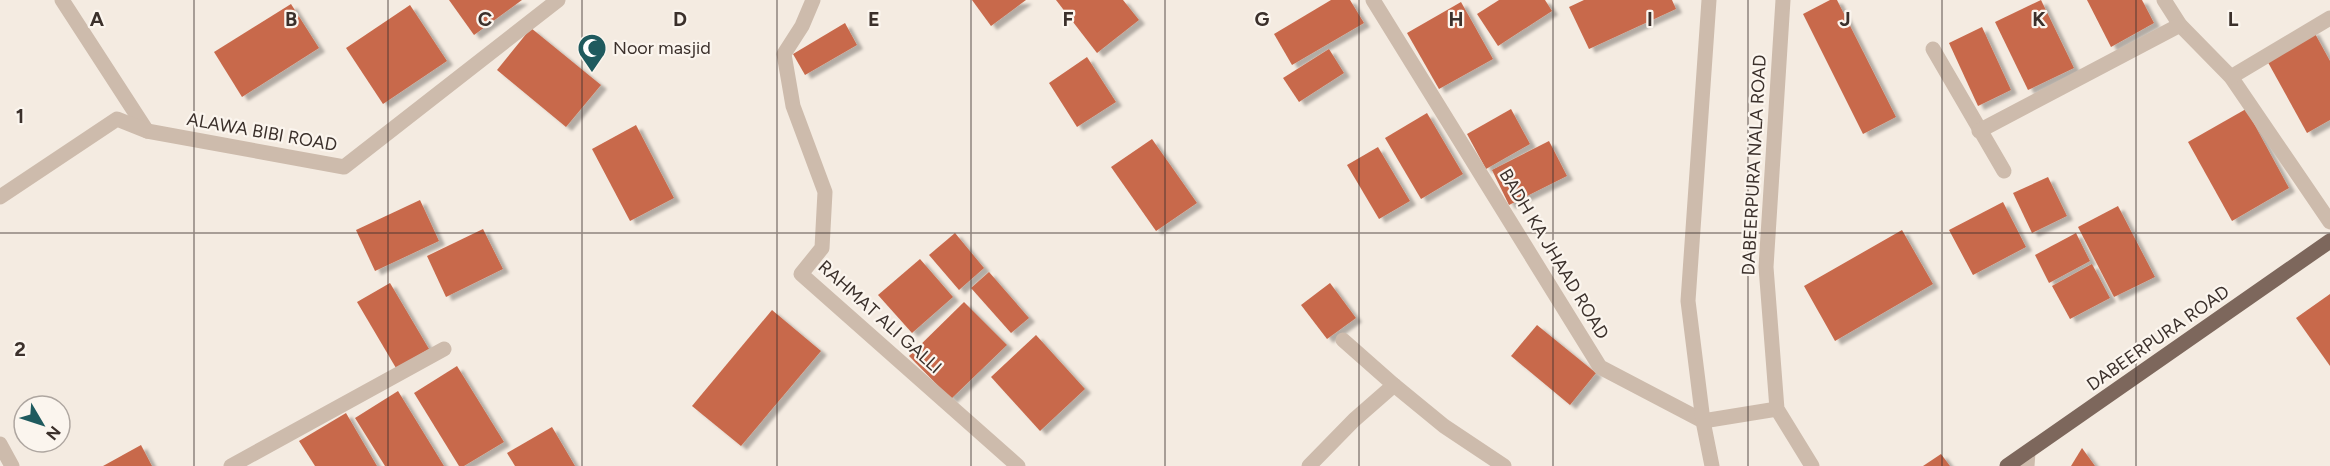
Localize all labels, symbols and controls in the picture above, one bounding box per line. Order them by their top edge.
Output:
text: A [90,7,105,31]
text: B [285,7,297,31]
text: C [478,7,492,31]
text: D [673,7,687,31]
text: E [868,7,880,31]
text: F [1062,7,1074,31]
text: G [1255,7,1270,31]
text: H [1449,7,1464,31]
text: I [1647,7,1653,31]
text: J [1839,7,1851,31]
text: K [2032,7,2046,31]
text: L [2228,7,2239,31]
mosque icon: Noor masjid [576,32,608,74]
place label: Noor masjid [613,37,711,59]
street label: DABEERPURA NALA ROAD [1737,54,1771,276]
text: 1 [16,104,24,128]
street label: ALAWA BIBI ROAD [185,108,339,156]
street label: BADH KA JHAAD ROAD [1494,165,1614,343]
street label: RAHMAT ALI GALLI [814,256,946,378]
street label: DABEERPURA ROAD [2082,281,2234,395]
text: 2 [14,337,26,361]
north arrow [12,394,72,454]
text: N [42,422,65,444]

